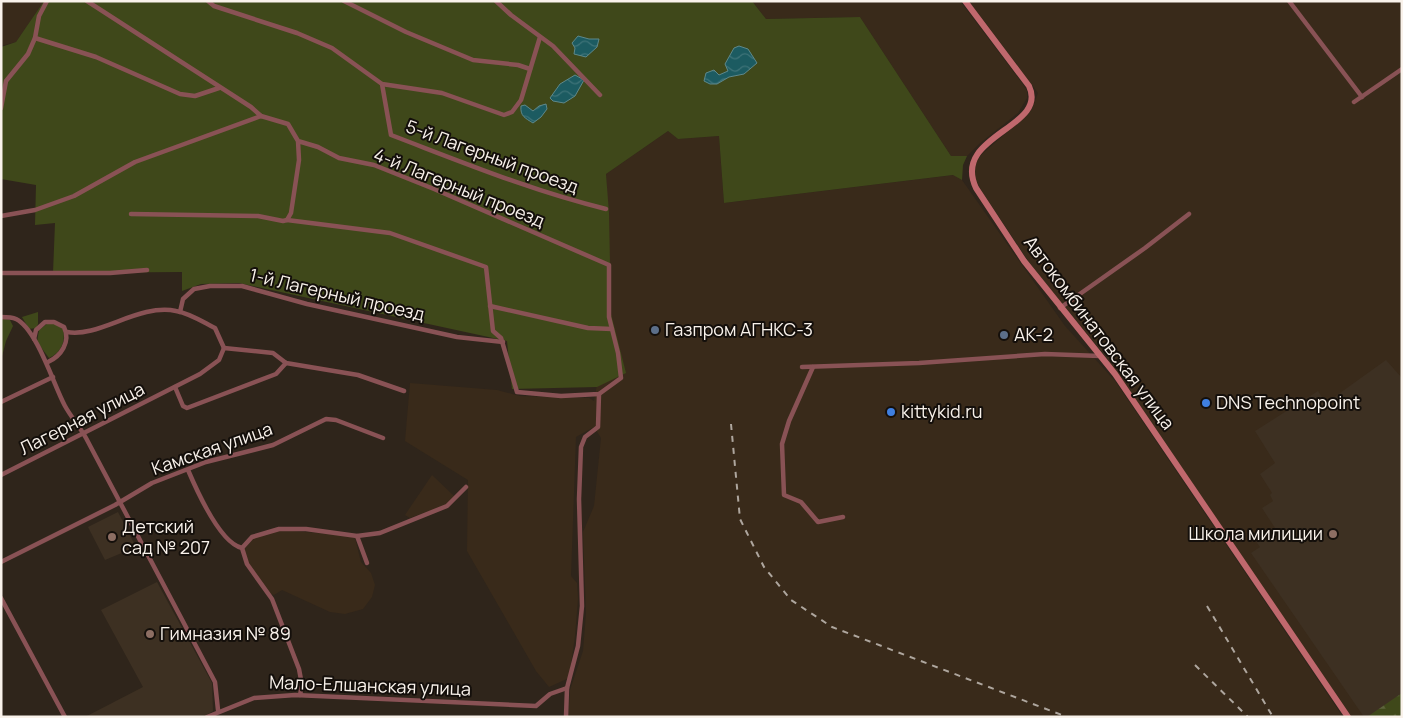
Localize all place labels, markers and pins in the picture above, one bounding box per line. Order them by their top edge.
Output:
place label: Газпром АГНКС-3 [665,317,813,341]
place label: АК-2 [1014,322,1053,346]
marker: Газпром АГНКС-3 [649,324,661,336]
marker: АК-2 [998,329,1010,341]
place label: DNS Technopoint [1216,390,1360,414]
marker: DNS Technopoint [1200,397,1212,409]
place label: kittykid.ru [901,399,983,423]
marker: kittykid.ru [885,406,897,418]
place label: Детский сад № 207 [122,514,210,559]
place label: Школа милиции [1188,521,1323,545]
marker: Школа милиции [1327,528,1339,540]
marker: Детский сад № 207 [106,531,118,543]
place label: Гимназия № 89 [160,621,291,645]
marker: Гимназия № 89 [144,628,156,640]

